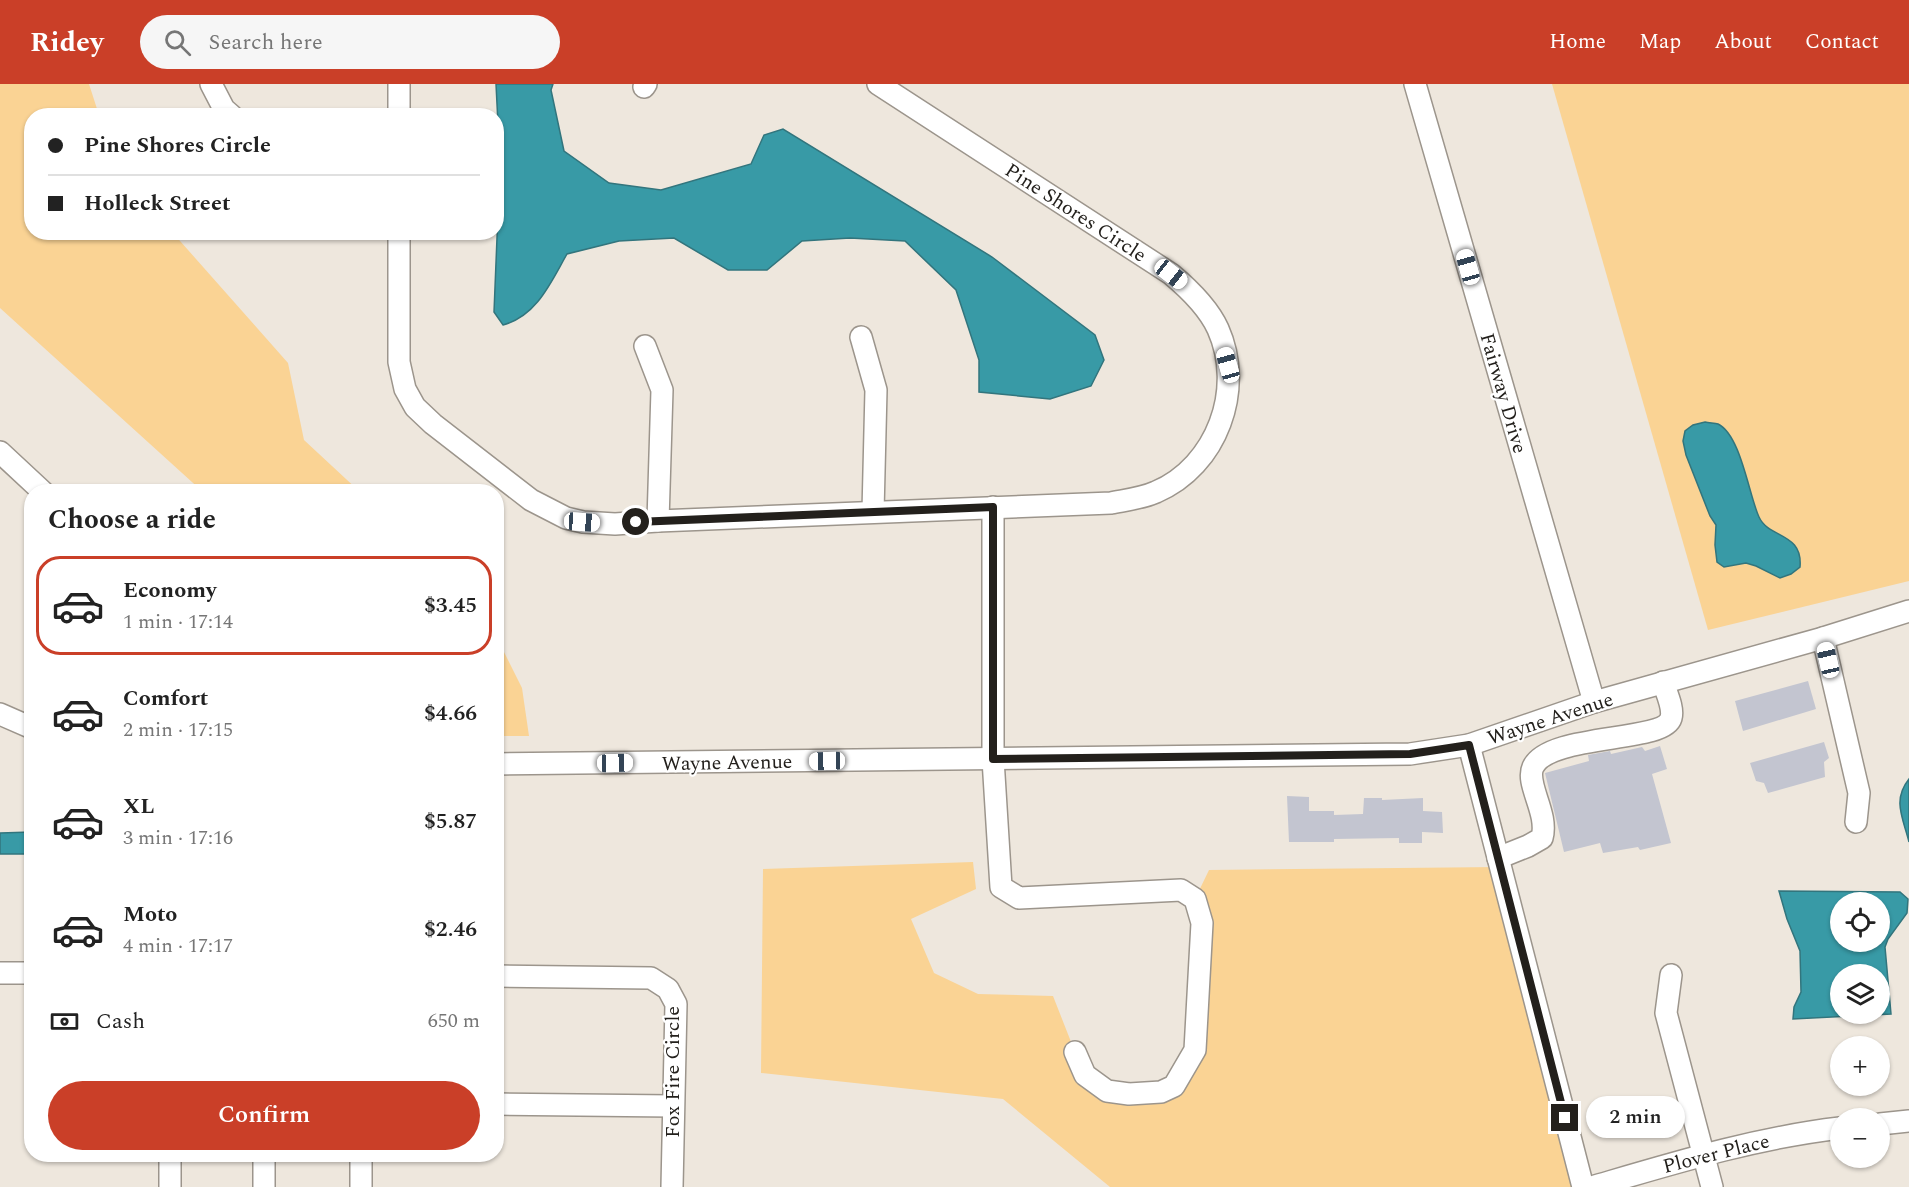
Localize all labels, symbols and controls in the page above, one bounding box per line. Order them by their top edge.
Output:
search box [140,15,560,69]
text: Ridey [30,21,104,64]
icon: search [161,26,194,59]
text: Search here [209,26,323,59]
text: Home [1549,26,1606,58]
text: Map [1639,26,1681,58]
text: About [1714,26,1772,58]
text: Contact [1805,26,1879,58]
text: Pine Shores Circle [84,129,271,162]
street label: Pine Shores Circle [999,156,1152,270]
text: Holleck Street [84,187,230,220]
car [1454,247,1482,287]
car [1151,256,1191,292]
street label: Fairway Drive [1472,329,1535,457]
car [1214,345,1242,385]
text: Choose a ride [48,499,216,541]
route start [622,508,649,535]
car [563,512,601,532]
text: Economy [123,574,216,607]
icon: car [51,579,105,633]
text: $3.45 [424,589,477,622]
text: 1 min · 17:14 [123,607,233,637]
car [1815,640,1841,680]
text: Comfort [123,682,208,715]
street label: Wayne Avenue [1483,684,1617,753]
icon: car [51,687,105,741]
text: $4.66 [424,697,477,730]
text: 2 min · 17:15 [123,715,233,745]
street label: Wayne Avenue [661,747,793,779]
car [809,752,845,770]
car [597,754,633,772]
text: XL [123,790,154,823]
icon: car [51,795,105,849]
text: $5.87 [424,805,477,838]
text: 3 min · 17:16 [123,823,233,853]
map controls [1830,892,1890,1168]
button: locate [1830,892,1890,952]
text: Moto [123,898,177,931]
icon: car [51,903,105,957]
text: $2.46 [424,913,477,946]
text: 4 min · 17:17 [123,931,233,961]
button: layers [1830,964,1890,1024]
icon: cash [48,1005,81,1038]
text: Cash [96,1005,145,1038]
text: 650 m [428,1006,480,1036]
street label: Fox Fire Circle [658,1006,688,1138]
button: + [1830,1036,1890,1096]
button: Confirm [48,1081,480,1150]
callout: 2 min [1586,1097,1685,1139]
text: 2 min [1610,1102,1661,1132]
route end [1551,1104,1578,1131]
button: − [1830,1108,1890,1168]
street label: Plover Place [1660,1126,1773,1182]

